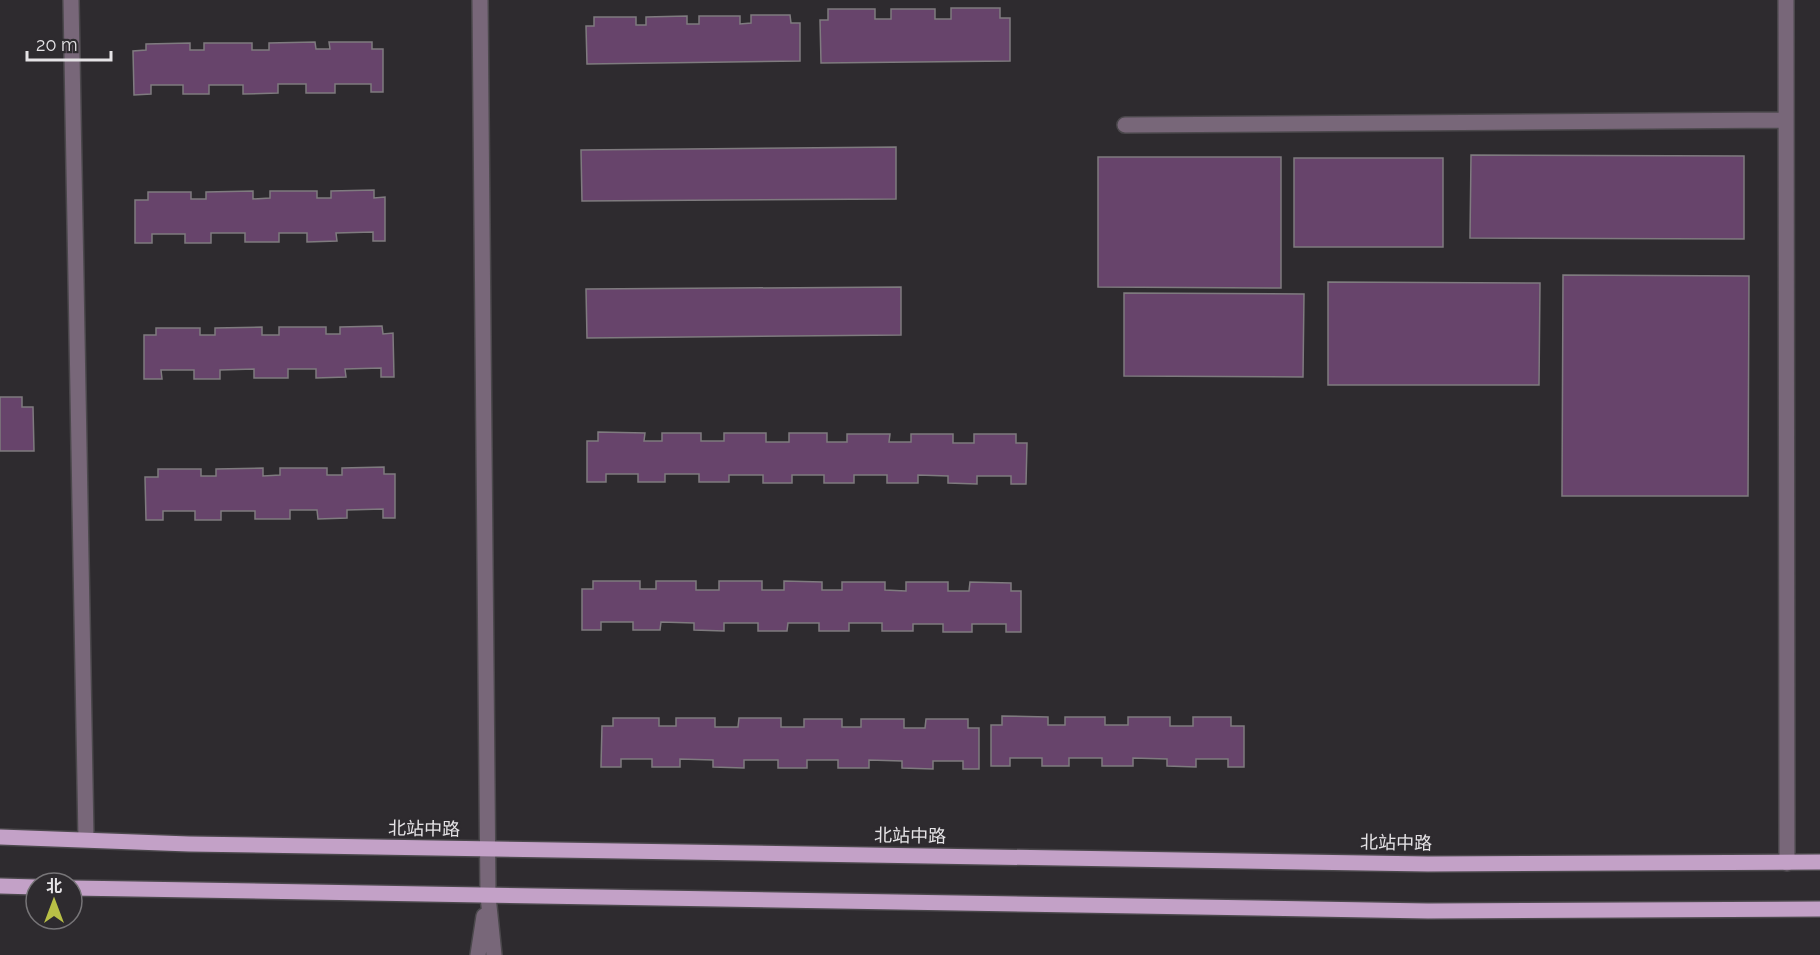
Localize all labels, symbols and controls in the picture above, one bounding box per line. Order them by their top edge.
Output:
scale bar [27,24,111,62]
text: 20 m [36,34,78,55]
street label: 北站中路 [388,817,460,840]
street label: 北站中路 [874,824,946,847]
street label: 北站中路 [1360,831,1432,854]
north arrow [24,871,84,931]
text: 北 [46,877,62,896]

